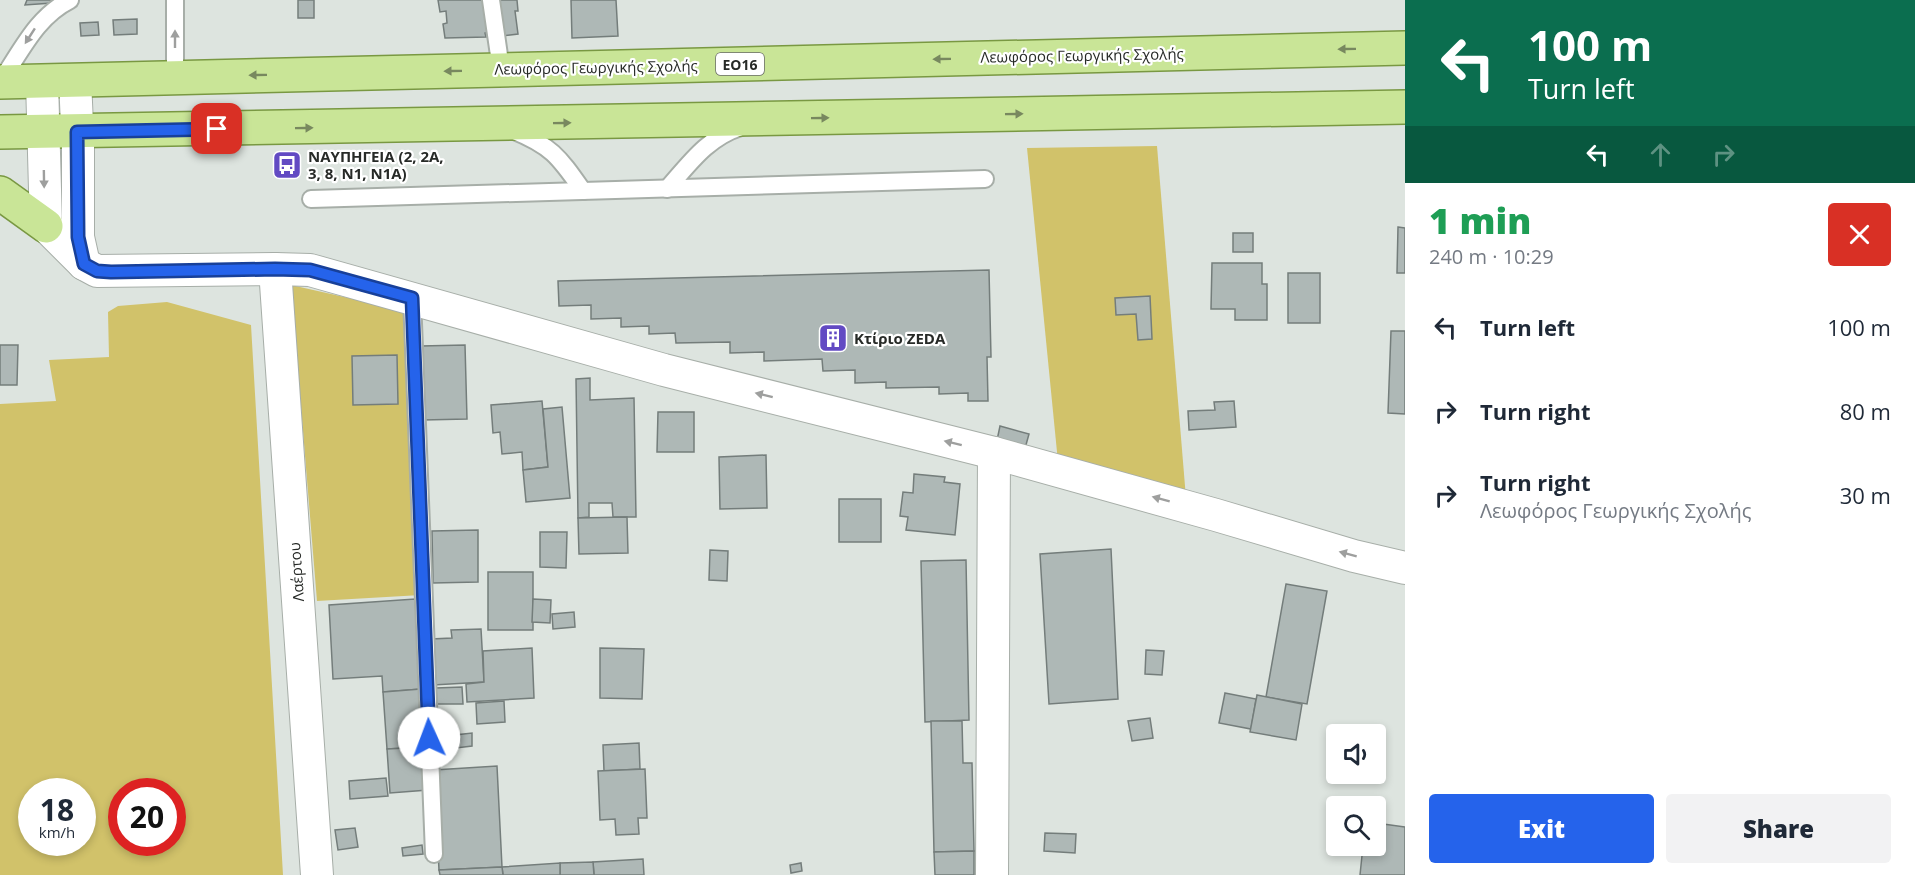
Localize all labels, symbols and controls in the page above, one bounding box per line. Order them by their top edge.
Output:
text: 100 m [1528,16,1652,73]
icon: left [1429,24,1507,102]
one-way arrow [25,28,36,45]
one-way arrow [170,29,180,48]
street label: Λεωφόρος Γεωργικής Σχολής [980,43,1184,67]
one-way arrow [1337,44,1356,54]
road number: ΕΟ16 [716,53,764,75]
one-way arrow [932,54,951,63]
street label: Λεωφόρος Γεωργικής Σχολής [494,55,698,79]
one-way arrow [443,66,462,75]
one-way arrow [248,70,267,80]
text: Turn left [1528,70,1635,107]
pin [191,103,242,154]
one-way arrow [1005,109,1024,119]
icon: arrive [200,112,233,145]
one-way arrow [810,113,829,123]
one-way arrow [552,118,571,128]
one-way arrow [294,123,313,133]
icon: left [1581,138,1614,171]
icon: ahead [1644,138,1677,171]
icon: right [1707,138,1740,171]
place label: ΝΑΥΠΗΓΕΙΑ (2, 2Α, 3, 8, Ν1, Ν1Α) [308,146,444,183]
bus stop icon: ΝΑΥΠΗΓΕΙΑ (2, 2Α, 3, 8, Ν1, Ν1Α) [271,149,303,181]
one-way arrow [40,170,49,189]
text: 1 min [1429,196,1531,245]
button: close [1828,203,1891,266]
text: 240 m · 10:29 [1429,243,1554,270]
icon: left [1429,311,1462,344]
text: Turn left [1480,312,1575,342]
text: 100 m [1827,312,1891,342]
building icon: Κτίριο ZEDA [817,322,849,354]
place label: Κτίριο ZEDA [854,328,946,348]
one-way arrow [755,390,773,399]
icon: right [1429,395,1462,428]
text: Turn right [1480,396,1591,426]
text: 80 m [1840,396,1891,426]
one-way arrow [944,437,962,447]
text: Turn right [1480,467,1591,497]
icon: right [1429,479,1462,512]
text: 30 m [1840,480,1891,510]
one-way arrow [1152,494,1170,503]
text: Λεωφόρος Γεωργικής Σχολής [1480,497,1751,524]
street label: Λαέρτου [284,542,308,602]
one-way arrow [1339,549,1357,558]
position arrow [397,706,461,770]
map controls [1326,724,1386,856]
button: sound [1326,724,1386,784]
speed limit sign: 20 [108,778,186,856]
text: 18 [40,789,74,830]
button: Exit [1429,794,1654,863]
button: Share [1666,794,1891,863]
button: search [1326,796,1386,856]
text: km/h [39,822,75,842]

